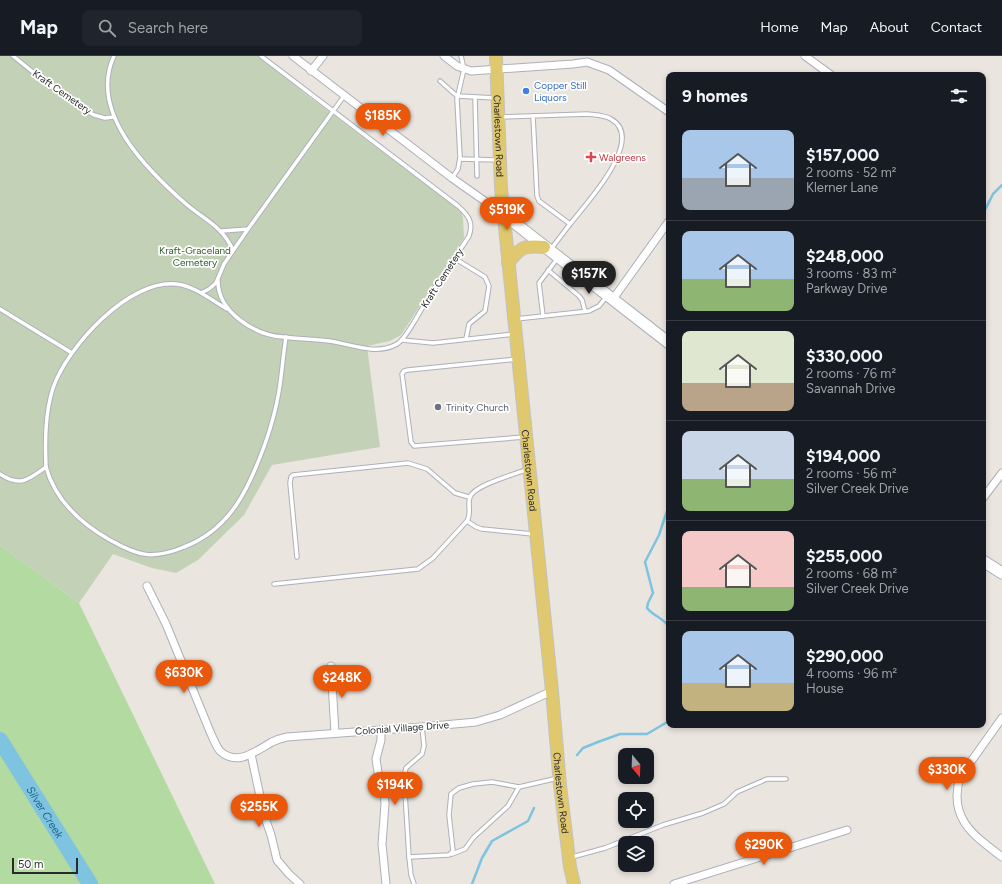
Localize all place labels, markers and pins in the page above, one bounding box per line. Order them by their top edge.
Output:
place label: Copper Still Liquors [534,79,587,104]
marker: Copper Still Liquors [521,86,531,96]
pin: $185K [355,103,411,137]
place label: Walgreens [599,151,646,164]
marker: Walgreens [586,152,596,162]
pin: $519K [479,197,535,231]
pin: $157K [561,261,617,295]
place label: Trinity Church [446,401,509,414]
marker: Trinity Church [433,402,443,412]
pin: $630K [156,660,212,694]
pin: $248K [314,665,370,699]
pin: $330K [919,757,975,791]
pin: $194K [367,772,423,806]
pin: $255K [231,794,287,828]
pin: $290K [736,832,792,866]

